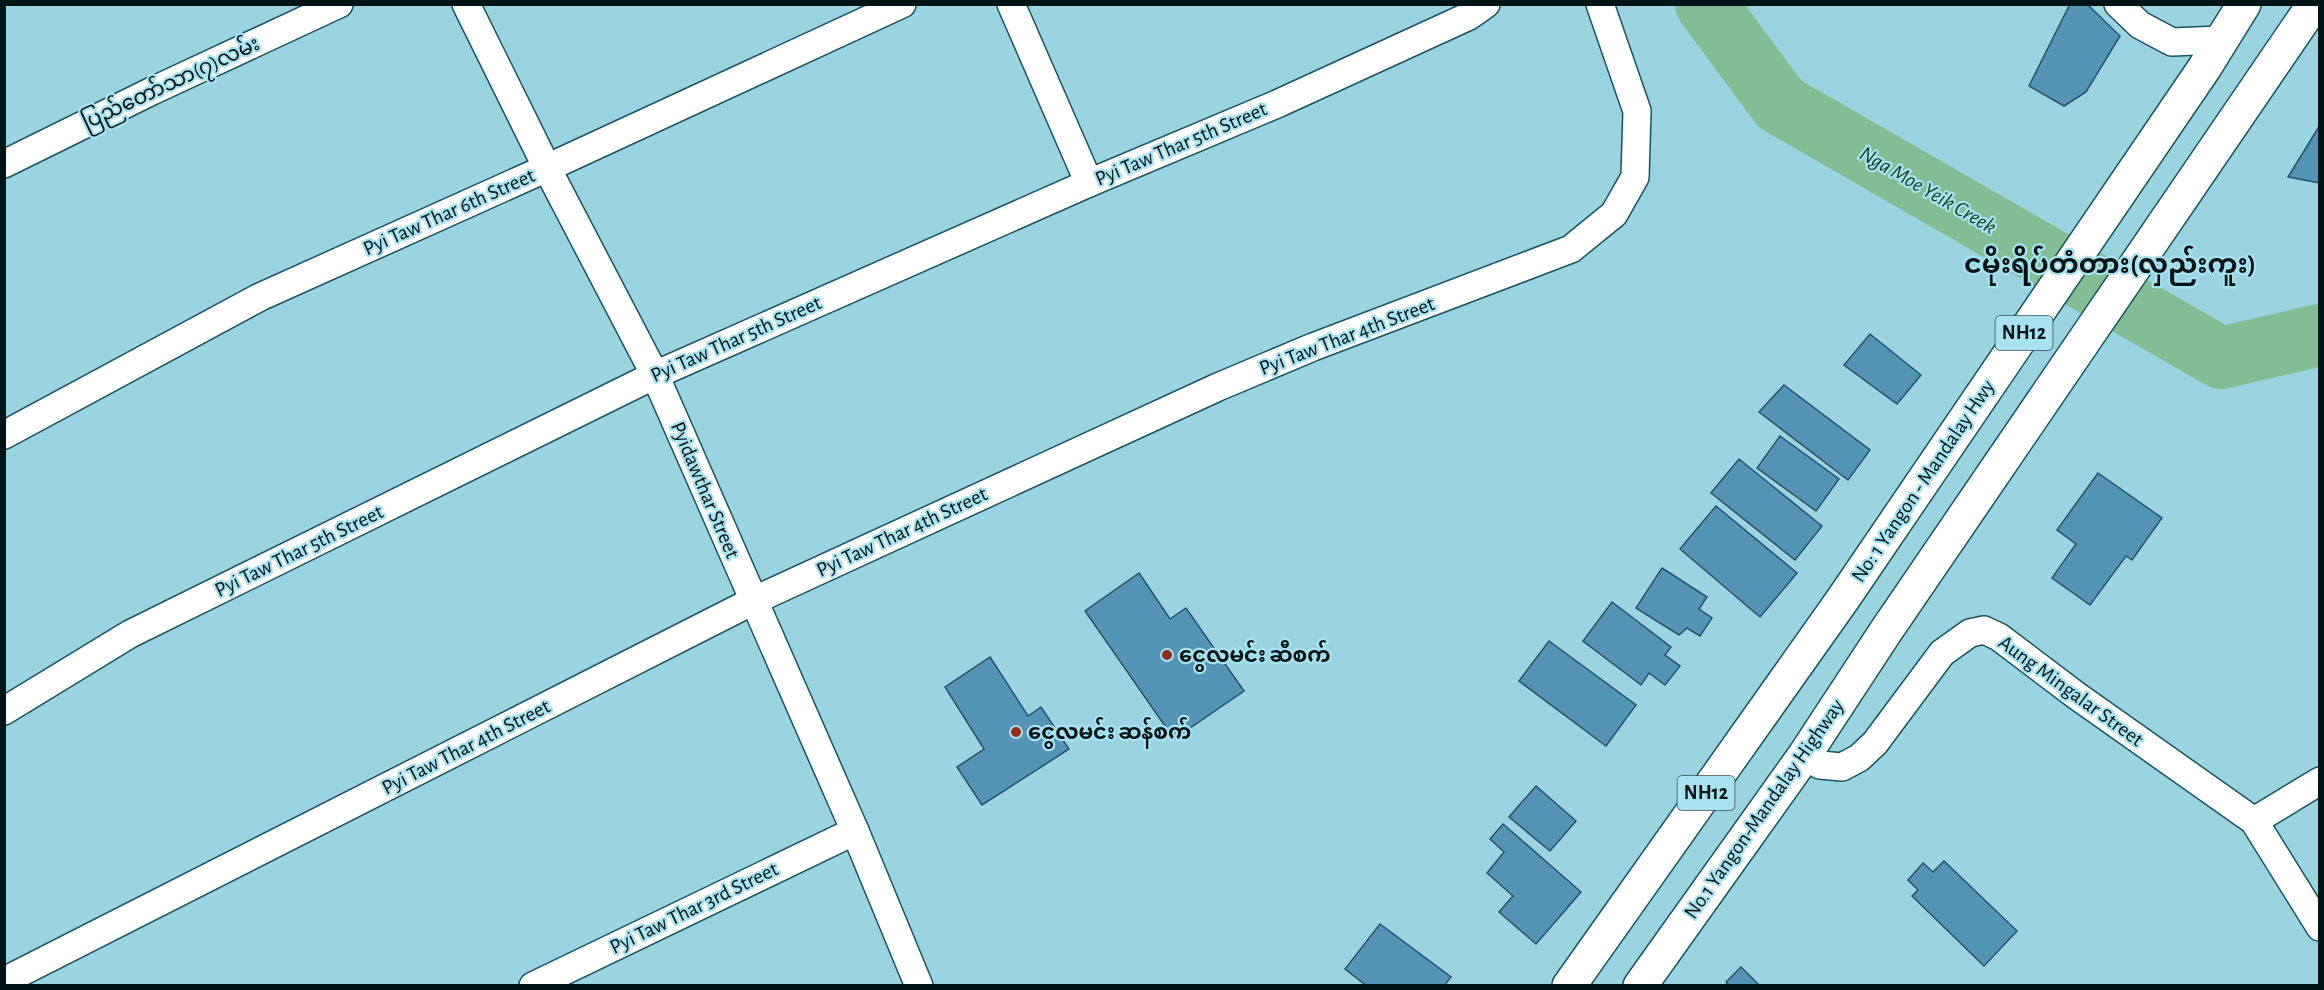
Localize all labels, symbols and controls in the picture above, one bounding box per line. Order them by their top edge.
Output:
street label: ပြည်တော်သာ(၇)လမ်း [77,27,265,139]
street label: Pyi Taw Thar 5th Street [1092,98,1270,190]
water label: Nga Moe Yeik Creek [1856,142,2000,238]
street label: Pyi Taw Thar 6th Street [360,165,538,259]
district label: ငမိုးရိပ်တံတား(လှည်းကူး) [1964,245,2256,286]
street label: Pyi Taw Thar 5th Street [647,292,825,386]
street label: Pyi Taw Thar 4th Street [1257,293,1438,379]
road number: NH12 [1996,316,2052,350]
street label: No: 1 Yangon - Mandalay Hwy [1847,376,1999,586]
street label: Pyidawthar Street [667,419,743,562]
street label: Pyi Taw Thar 4th Street [813,483,991,581]
street label: Pyi Taw Thar 5th Street [212,501,387,601]
street label: Aung Mingalar Street [1995,632,2147,751]
place label: ငွေလမင်း ဆီစက် [1179,639,1331,672]
marker: ငွေလမင်း ဆီစက် [1160,648,1174,662]
street label: Pyi Taw Thar 4th Street [378,695,554,799]
street label: No.1 Yangon-Mandalay Highway [1680,695,1848,923]
place label: ငွေလမင်း ဆန်စက် [1028,716,1191,749]
marker: ငွေလမင်း ဆန်စက် [1009,725,1023,739]
road number: NH12 [1678,776,1734,810]
street label: Pyi Taw Thar 3rd Street [607,858,782,958]

